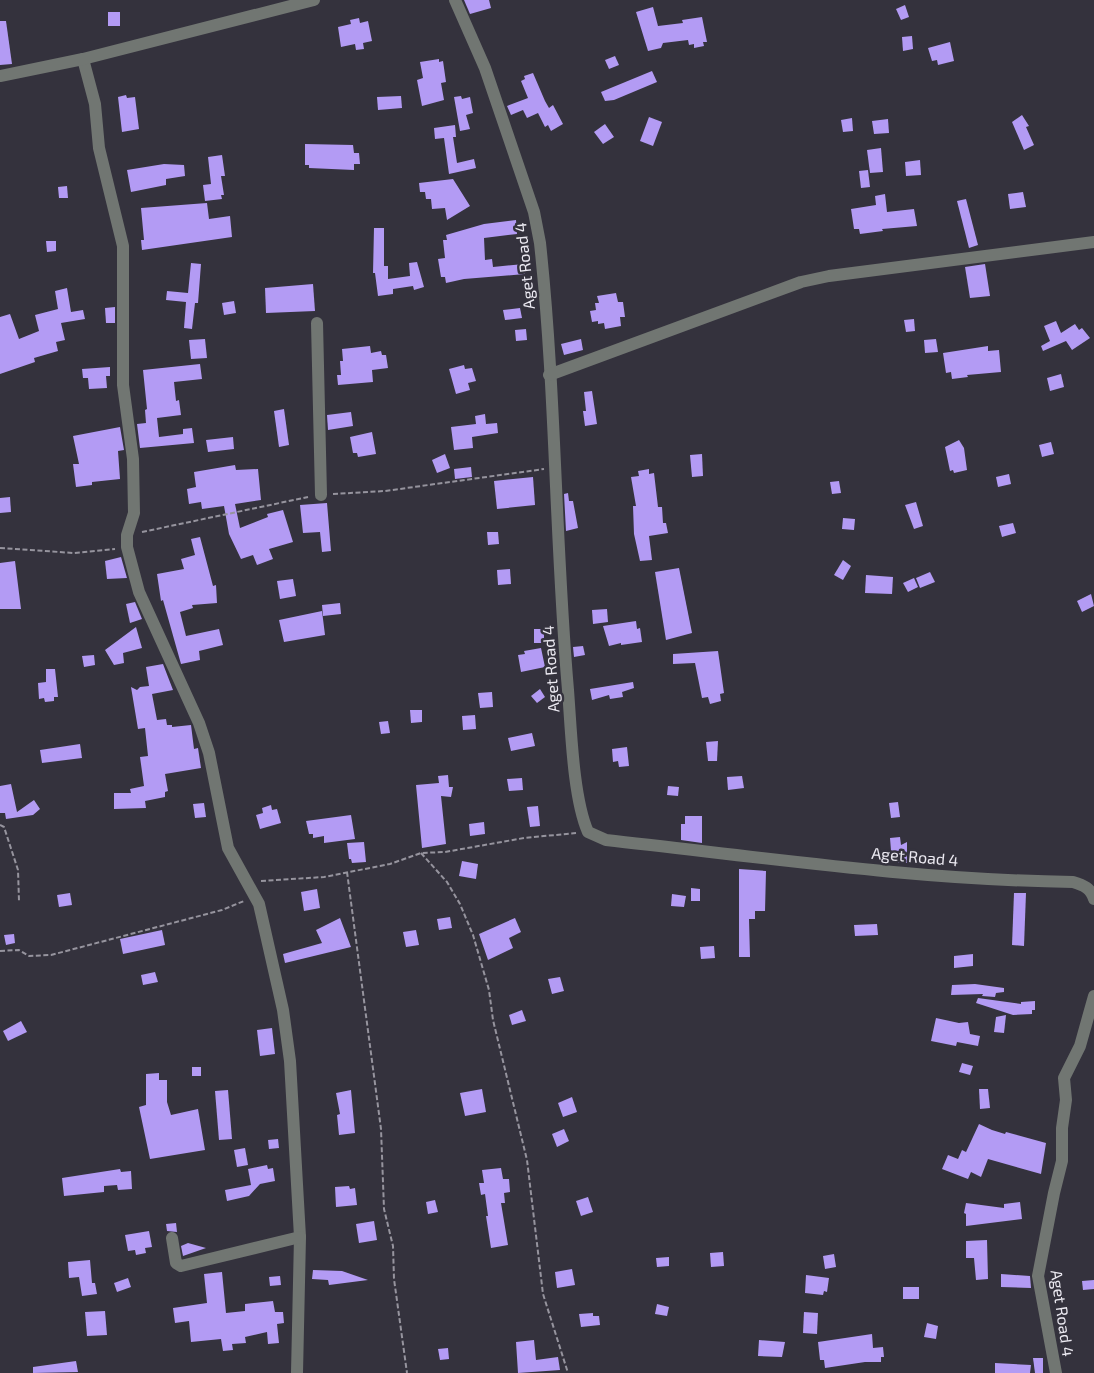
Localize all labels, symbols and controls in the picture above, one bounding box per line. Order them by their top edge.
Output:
street label: Aget Road 4 [510,221,538,310]
street label: Aget Road 4 [537,625,563,713]
street label: Aget Road 4 [871,843,959,869]
street label: Aget Road 4 [1048,1268,1079,1358]

